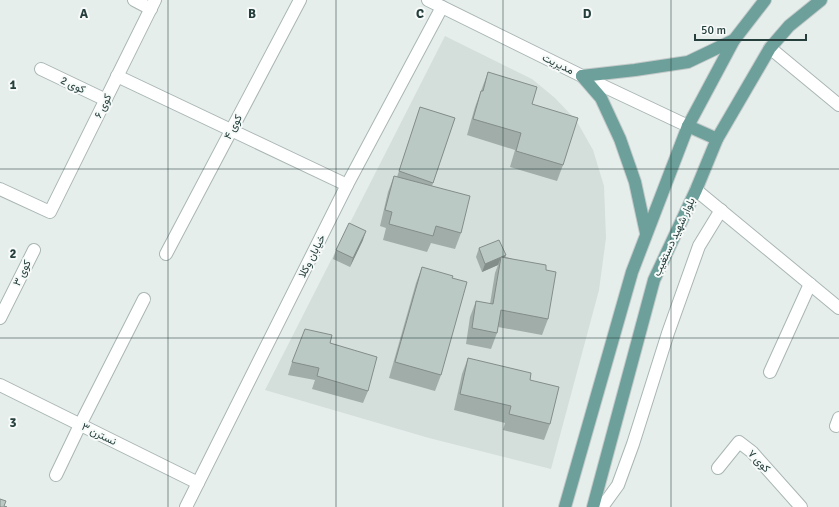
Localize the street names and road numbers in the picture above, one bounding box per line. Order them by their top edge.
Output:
street label: مدیریت [540,51,576,77]
street label: کوی 2 [59,74,88,96]
street label: کوی ۶ [92,92,114,120]
street label: کوی ۴ [221,112,245,142]
street label: بلوار شهید دستغیب [650,196,698,278]
street label: خیابان وکلا [296,232,328,280]
street label: کوی ۳ [10,258,34,288]
street label: نسترن ۳ [79,420,119,448]
street label: کوی ۷ [745,447,773,475]

